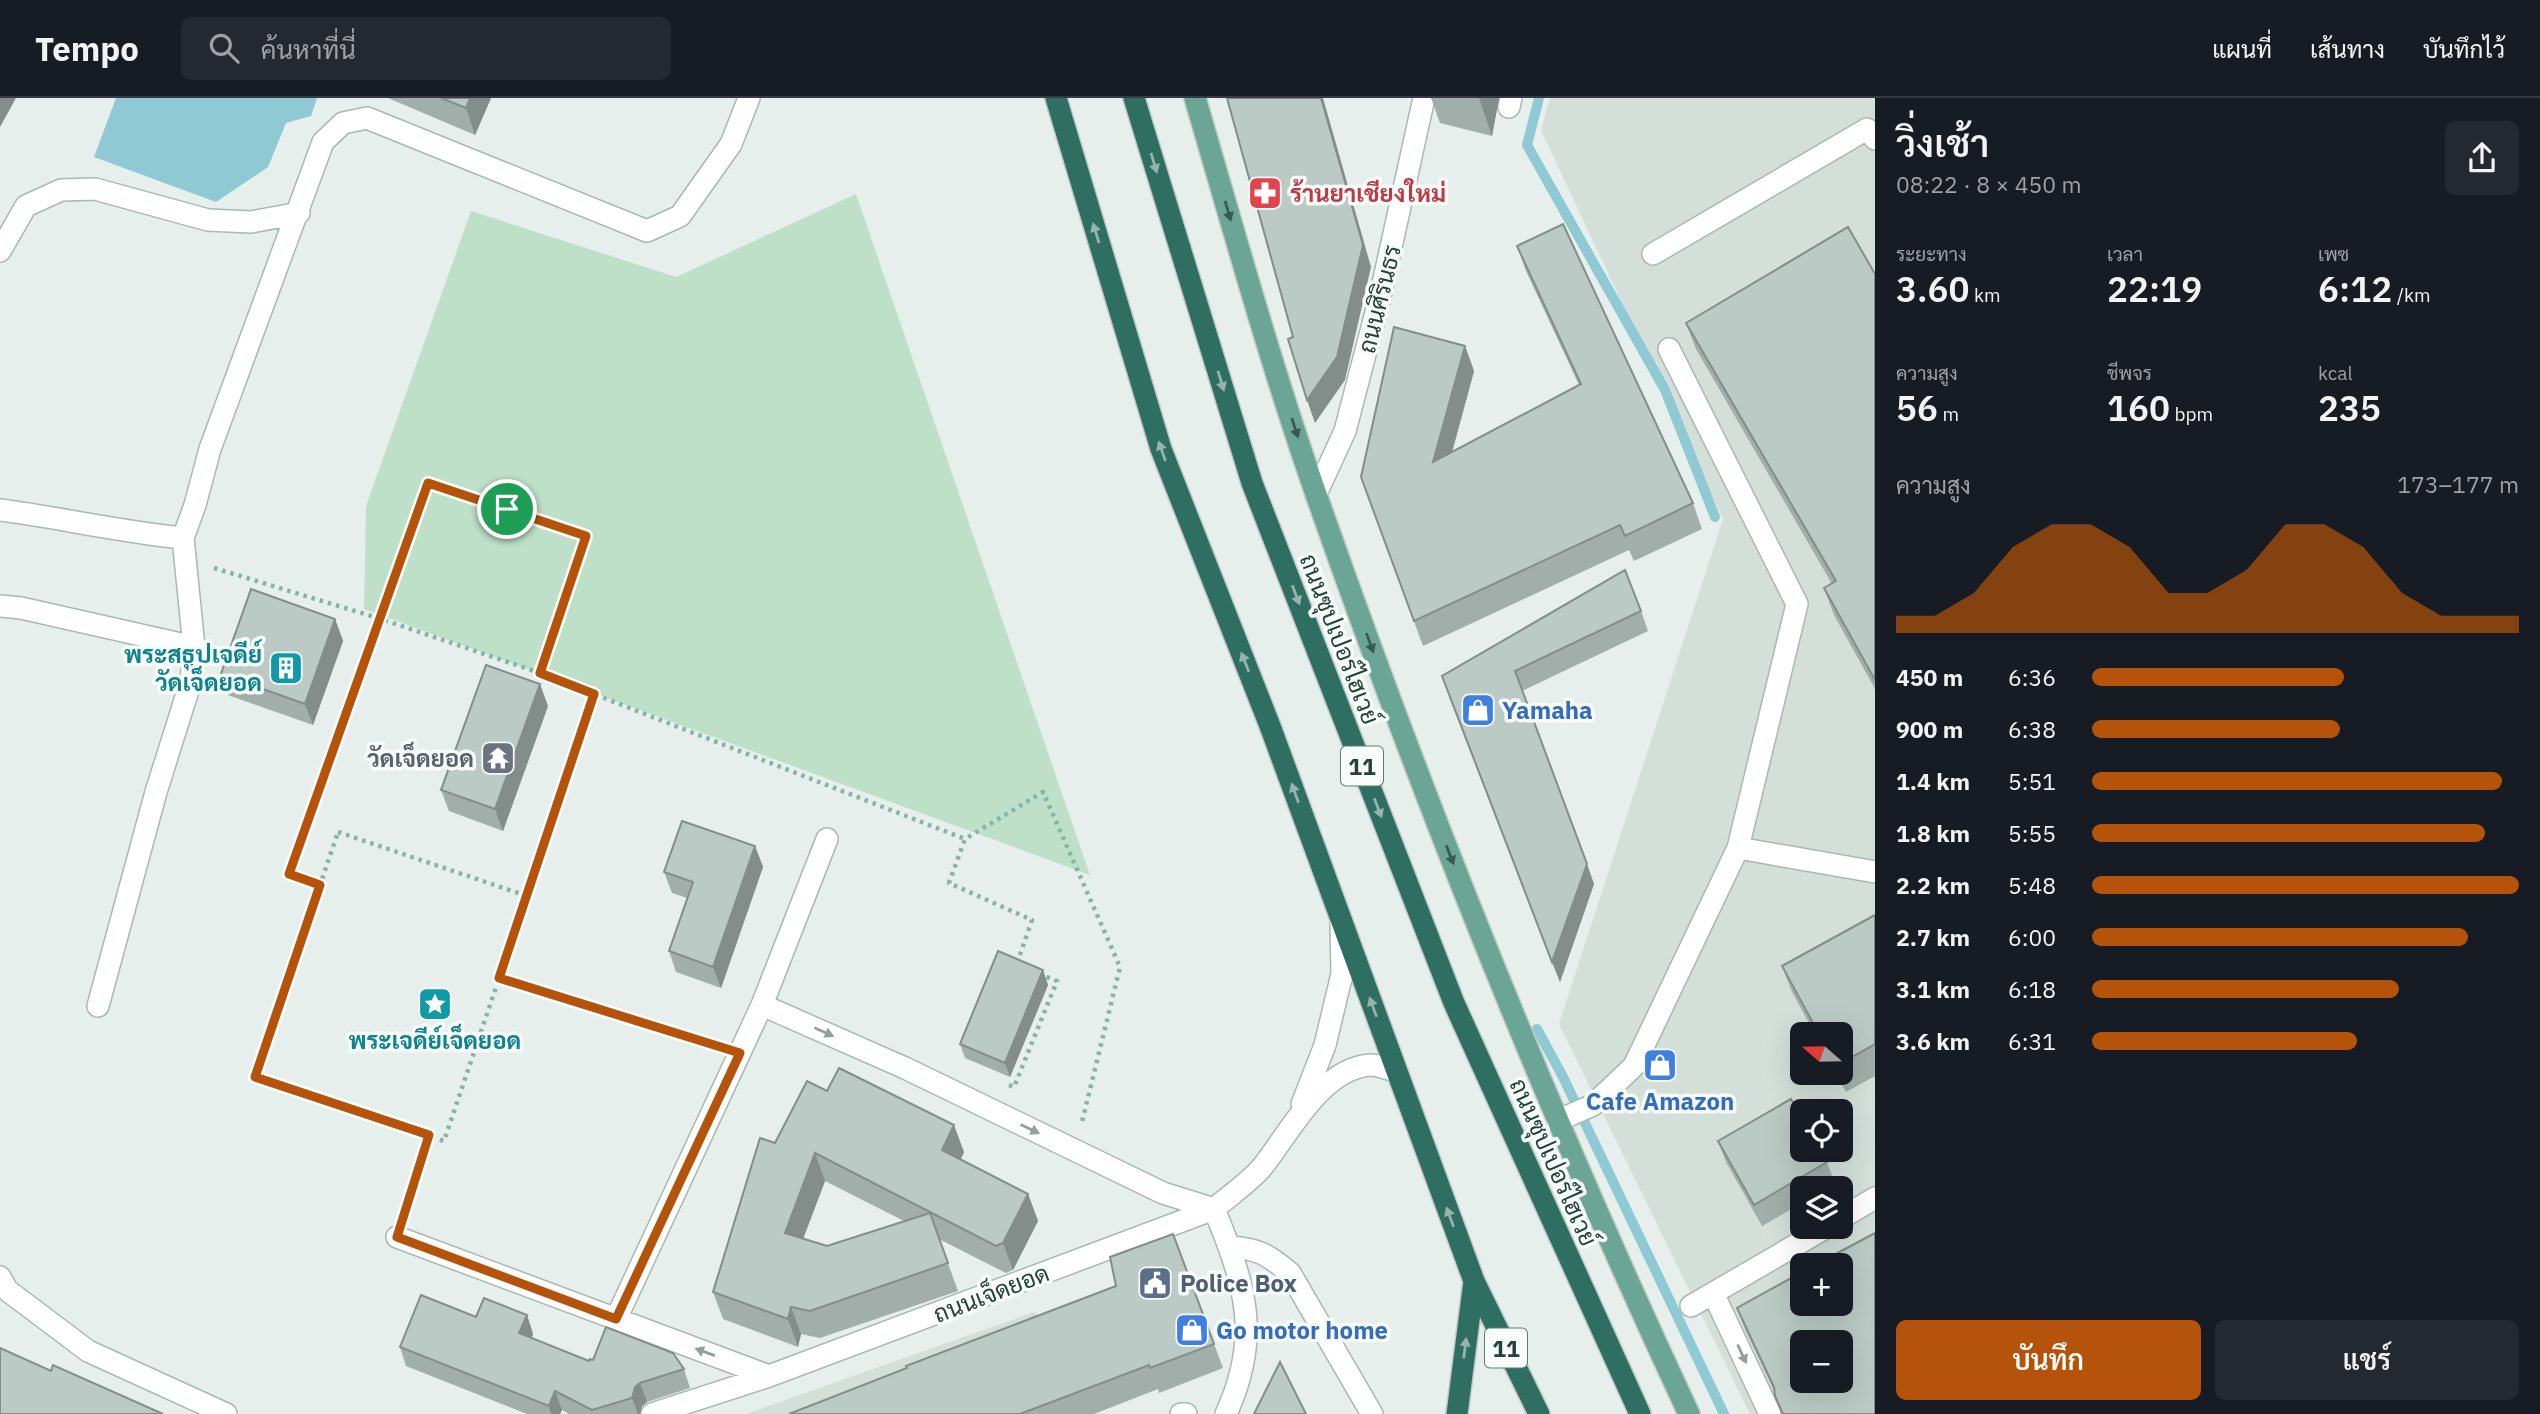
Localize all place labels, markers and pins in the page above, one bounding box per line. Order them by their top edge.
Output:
pharmacy icon: ร้านยาเชียงใหม่ [1246,174,1284,212]
place label: ร้านยาเชียงใหม่ [1290,177,1446,209]
pin [477,479,537,539]
place label: พระสธูปเจดีย์ วัดเจ็ดยอด [124,638,263,698]
building icon: พระสธูปเจดีย์ วัดเจ็ดยอด [267,649,305,687]
shop icon: Yamaha [1459,691,1497,729]
place label: Yamaha [1502,694,1593,726]
temple icon: วัดเจ็ดยอด [479,739,517,777]
place label: วัดเจ็ดยอด [367,741,474,774]
place icon: พระเจดีย์เจ็ดยอด [416,985,454,1023]
place label: พระเจดีย์เจ็ดยอด [349,1023,521,1056]
shop icon: Cafe Amazon [1641,1046,1679,1084]
place label: Cafe Amazon [1586,1085,1734,1117]
public building icon: Police Box [1136,1264,1174,1302]
place label: Police Box [1180,1267,1298,1299]
shop icon: Go motor home [1173,1311,1211,1349]
place label: Go motor home [1216,1314,1388,1346]

